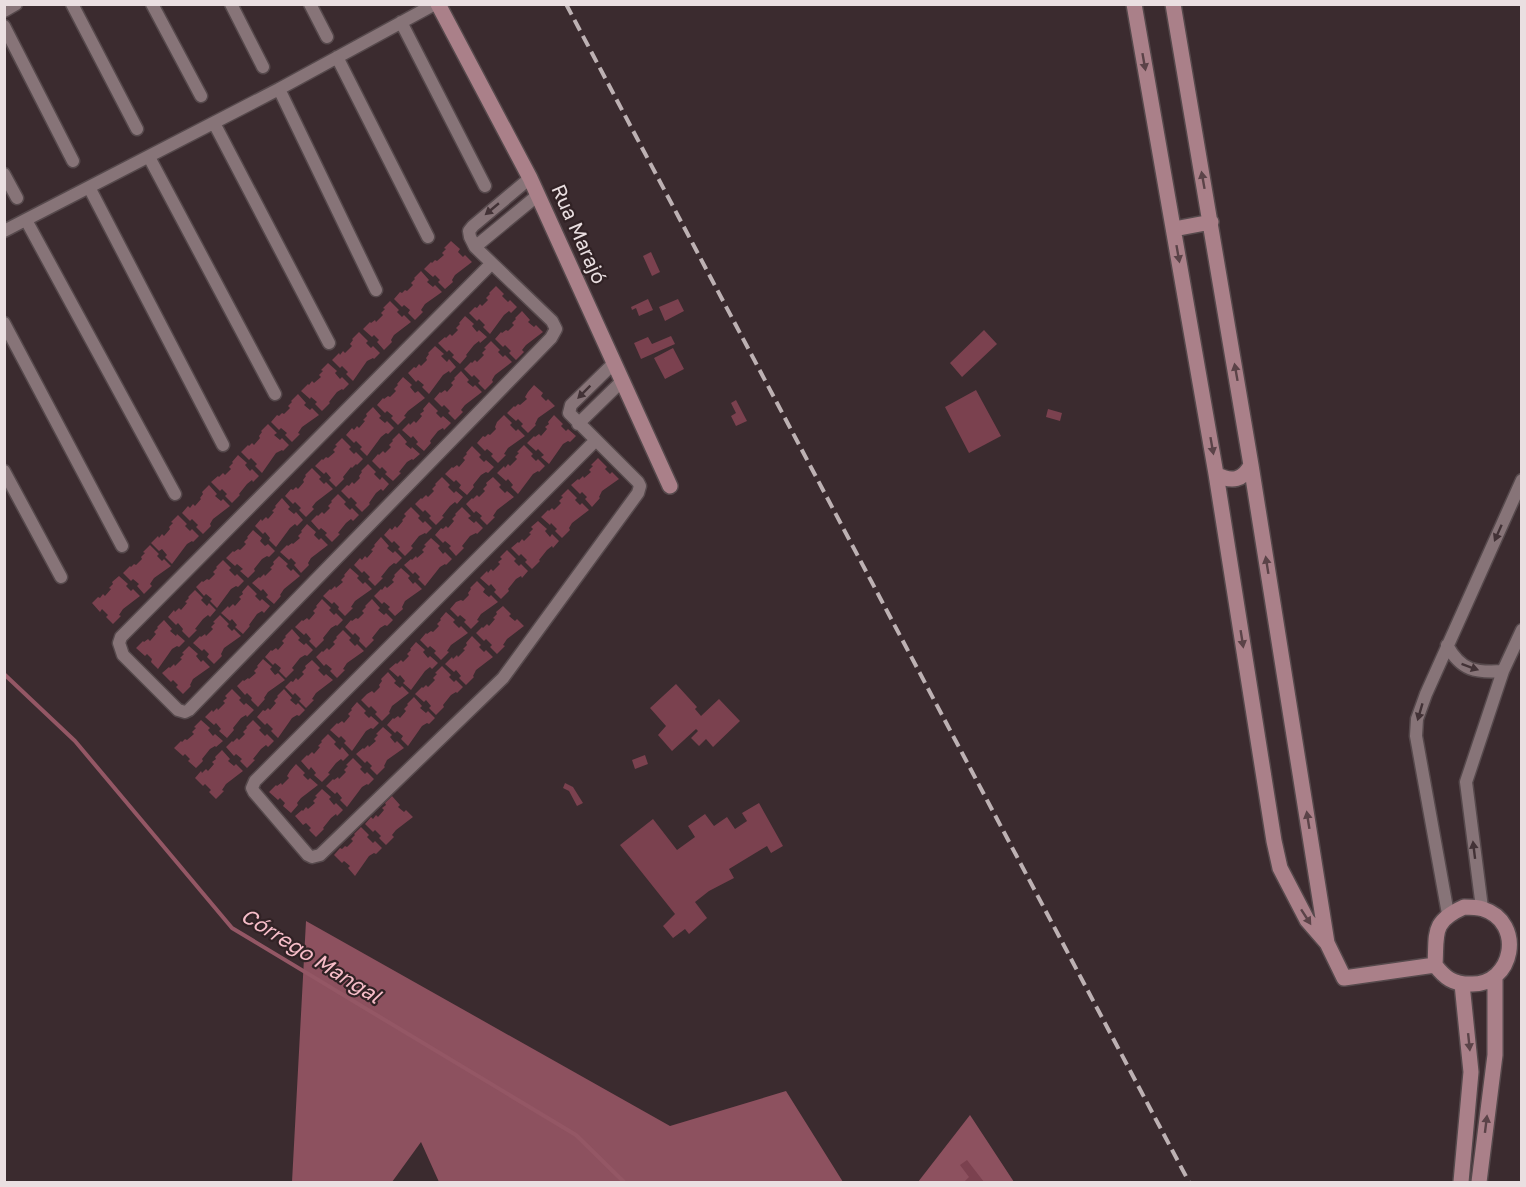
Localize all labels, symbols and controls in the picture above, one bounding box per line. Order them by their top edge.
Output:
one-way arrow [1140,53,1149,72]
one-way arrow [1199,170,1208,189]
street label: Rua Marajó [547,180,613,287]
one-way arrow [485,202,500,215]
one-way arrow [1174,245,1183,264]
one-way arrow [1231,363,1240,382]
one-way arrow [578,385,592,399]
one-way arrow [1208,437,1217,456]
one-way arrow [1493,525,1502,542]
one-way arrow [1262,555,1271,574]
one-way arrow [1238,629,1247,648]
one-way arrow [1462,663,1480,673]
one-way arrow [1415,703,1424,721]
one-way arrow [1303,810,1312,829]
one-way arrow [1470,840,1479,859]
water label: Córrego Mangal [237,902,387,1009]
one-way arrow [1300,909,1311,925]
one-way arrow [1464,1033,1474,1052]
one-way arrow [1481,1115,1491,1134]

